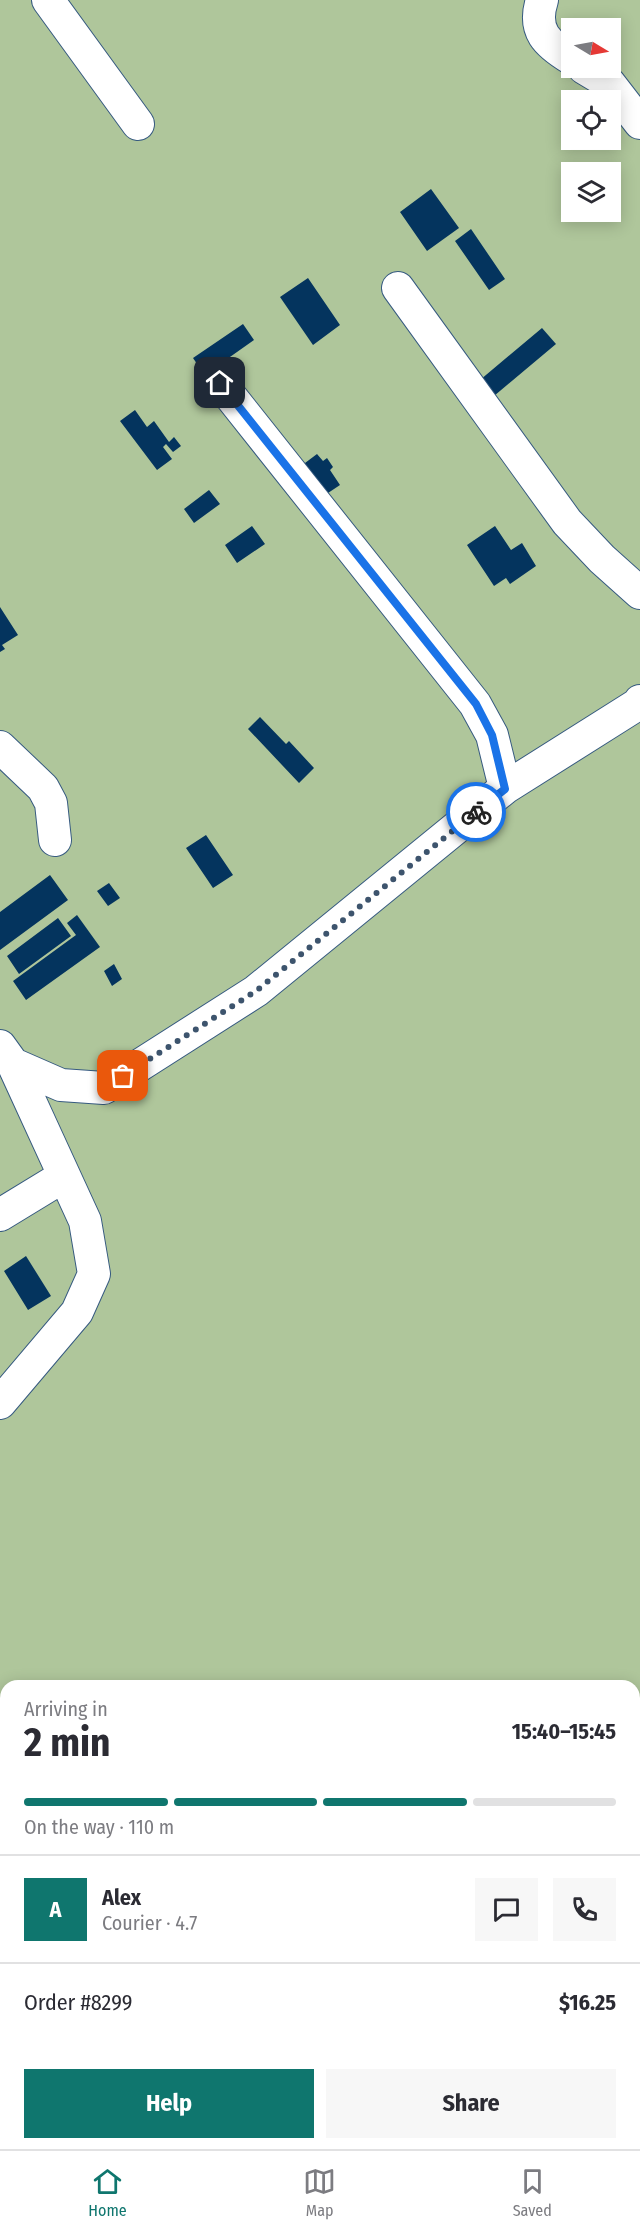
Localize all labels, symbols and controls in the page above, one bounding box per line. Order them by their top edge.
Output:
north arrow [561,18,621,78]
map controls [561,18,621,222]
button: locate [561,90,621,150]
button: layers [561,162,621,222]
pin [194,357,245,408]
icon: home [203,366,236,399]
courier [446,782,506,842]
icon: bike [460,796,493,829]
pin [97,1050,148,1101]
icon: bag [106,1059,139,1092]
text: Arriving in [24,1697,108,1721]
text: 15:40–15:45 [512,1718,616,1745]
text: 2 min [24,1720,110,1766]
text: On the way · 110 m [24,1815,174,1839]
button: chat [475,1878,538,1941]
button: phone [553,1878,616,1941]
text: Alex [102,1884,141,1911]
text: A [50,1896,61,1923]
text: Courier · 4.7 [102,1911,197,1935]
text: Order #8299 [24,1989,133,2016]
text: $16.25 [559,1989,616,2016]
button: Help [24,2069,314,2138]
button: Share [326,2069,616,2138]
tab: Home [88,2165,127,2220]
tab: Map [303,2165,336,2220]
tab: Saved [513,2165,552,2220]

